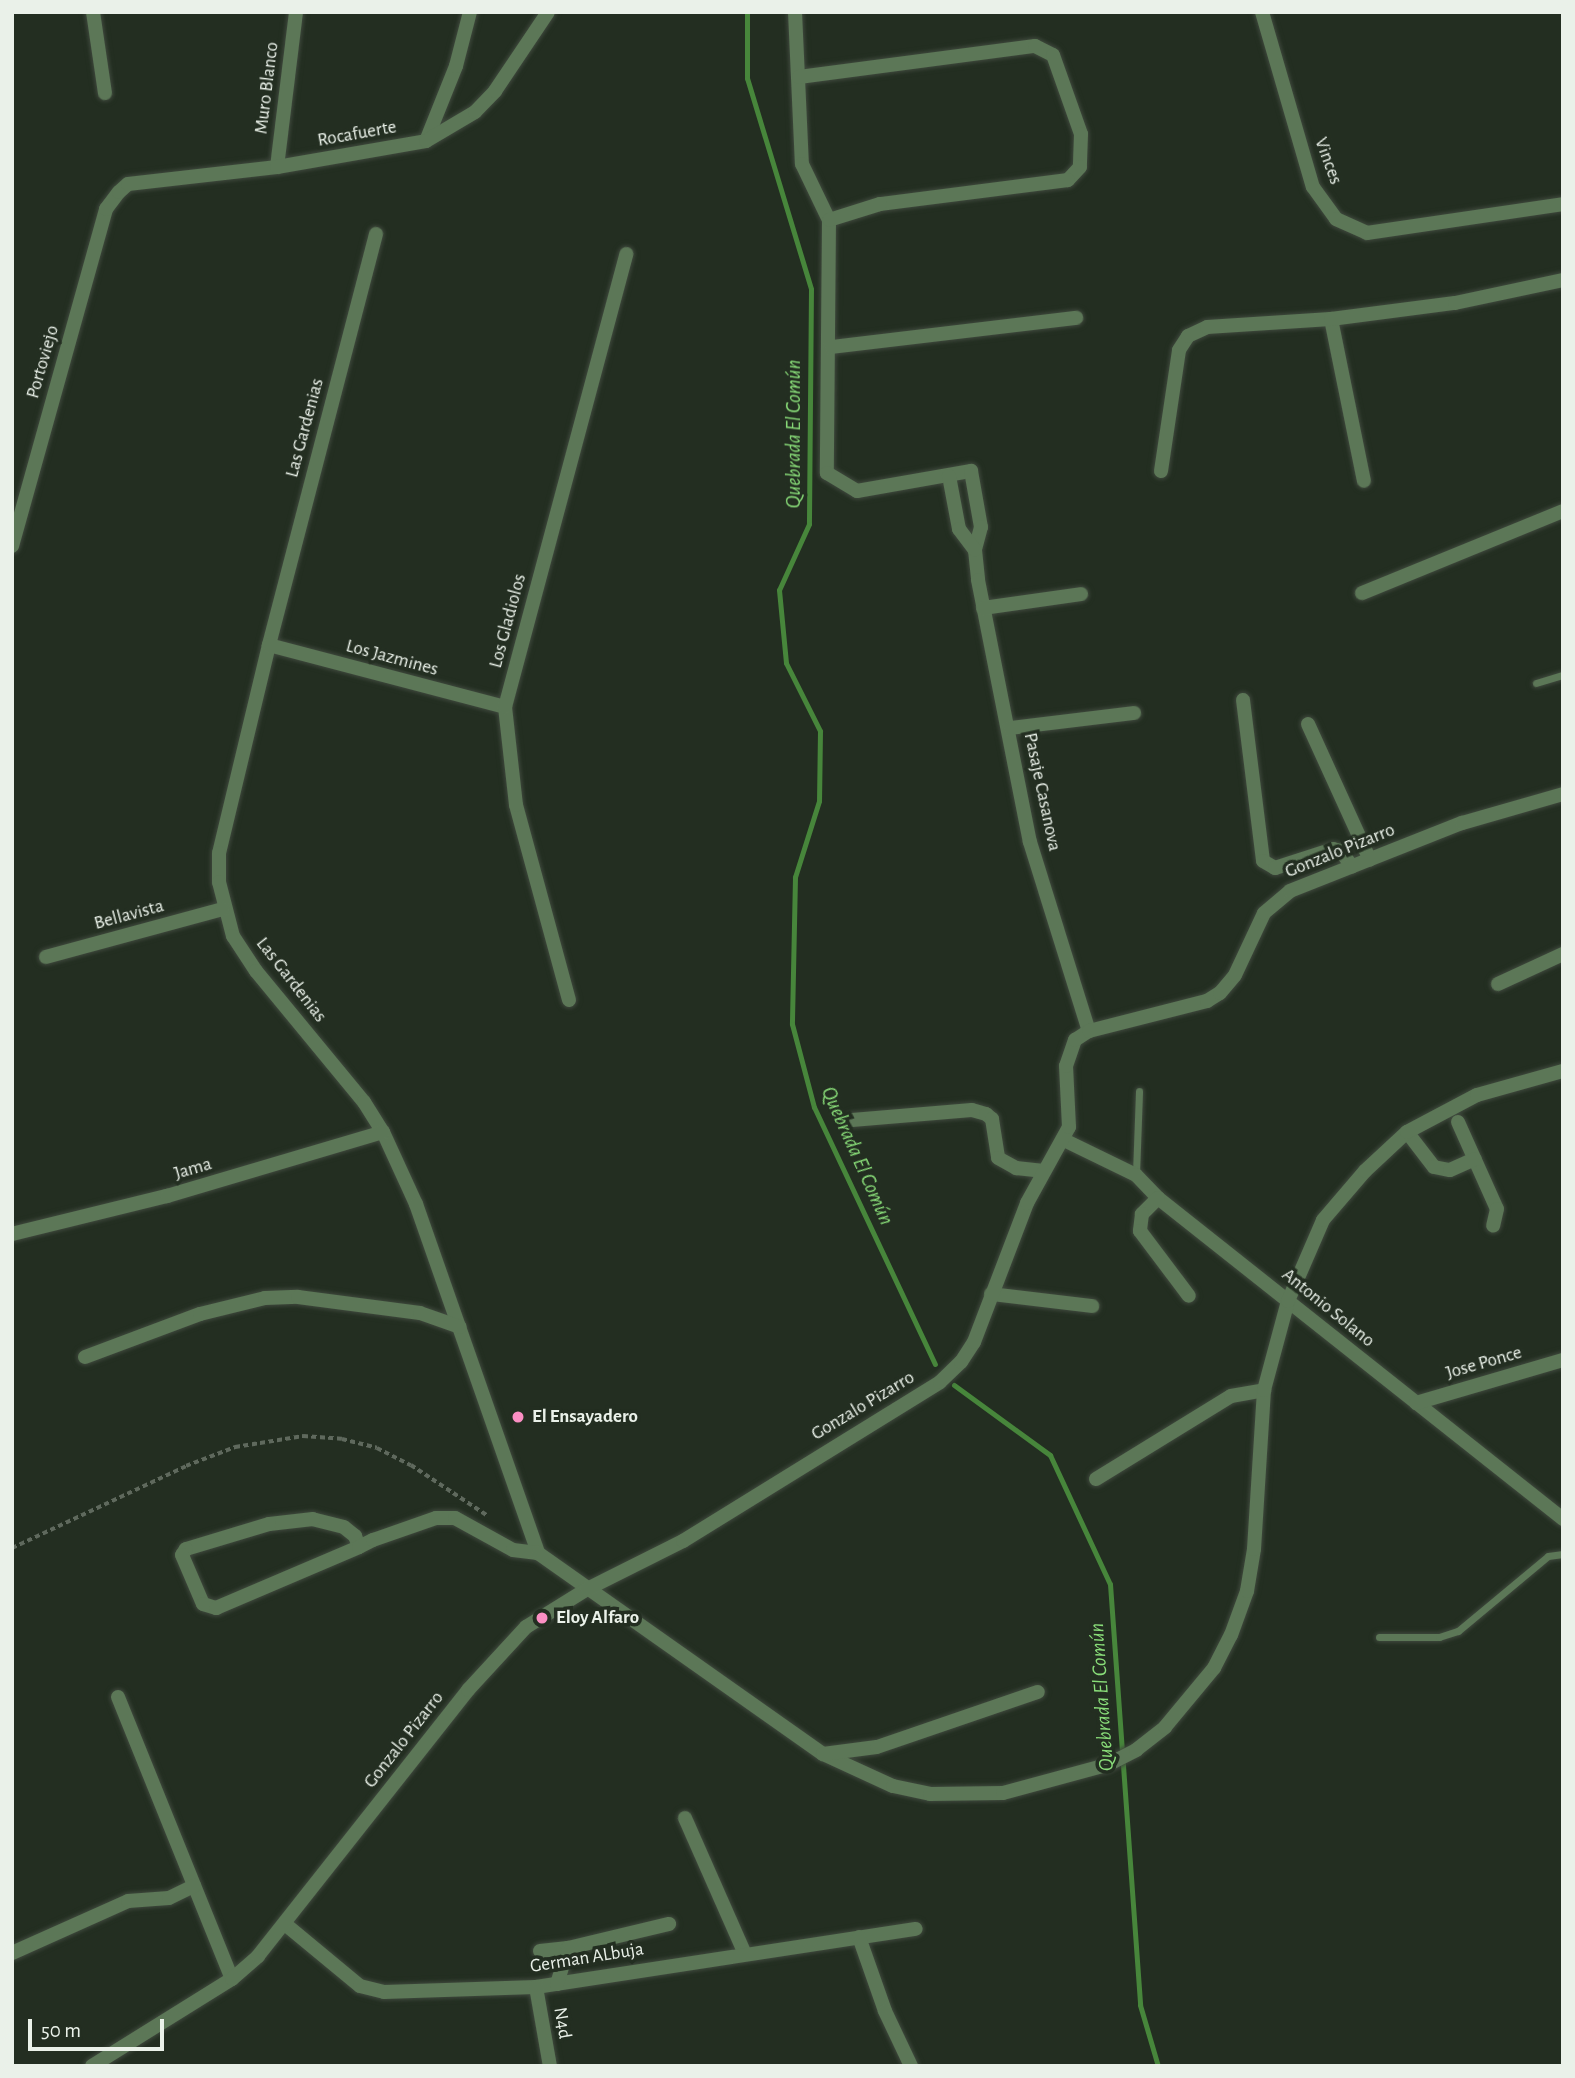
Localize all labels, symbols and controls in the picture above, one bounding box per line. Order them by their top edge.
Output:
street label: Muro Blanco [250,41,284,135]
street label: Rocafuerte [316,116,398,152]
street label: Vinces [1309,134,1347,188]
street label: Portoviejo [22,323,64,401]
water label: Quebrada El Común [781,360,807,508]
street label: Las Gardenias [281,376,329,480]
street label: Los Gladiolos [484,571,532,671]
street label: Los Jazmines [343,635,441,681]
street label: Pasaje Casanova [1018,731,1066,853]
street label: Gonzalo Pizarro [1282,819,1398,883]
street label: Bellavista [92,895,166,935]
street label: Las Gardenias [251,933,331,1027]
water label: Quebrada El Común [815,1083,899,1229]
street label: Jama [172,1153,214,1185]
street label: Antonio Solano [1277,1264,1379,1352]
street label: Jose Ponce [1443,1341,1525,1385]
street label: Gonzalo Pizarro [807,1366,919,1446]
place label: El Ensayadero [532,1406,638,1428]
marker: El Ensayadero [510,1409,526,1425]
place label: Eloy Alfaro [556,1607,639,1629]
marker: Eloy Alfaro [534,1610,550,1626]
water label: Quebrada El Común [1084,1622,1120,1772]
street label: Gonzalo Pizarro [359,1687,449,1793]
street label: German ALbuja [529,1938,645,1978]
scale bar [32,2004,168,2048]
street label: N4d [548,2005,576,2041]
text: 50 m [41,2020,81,2041]

